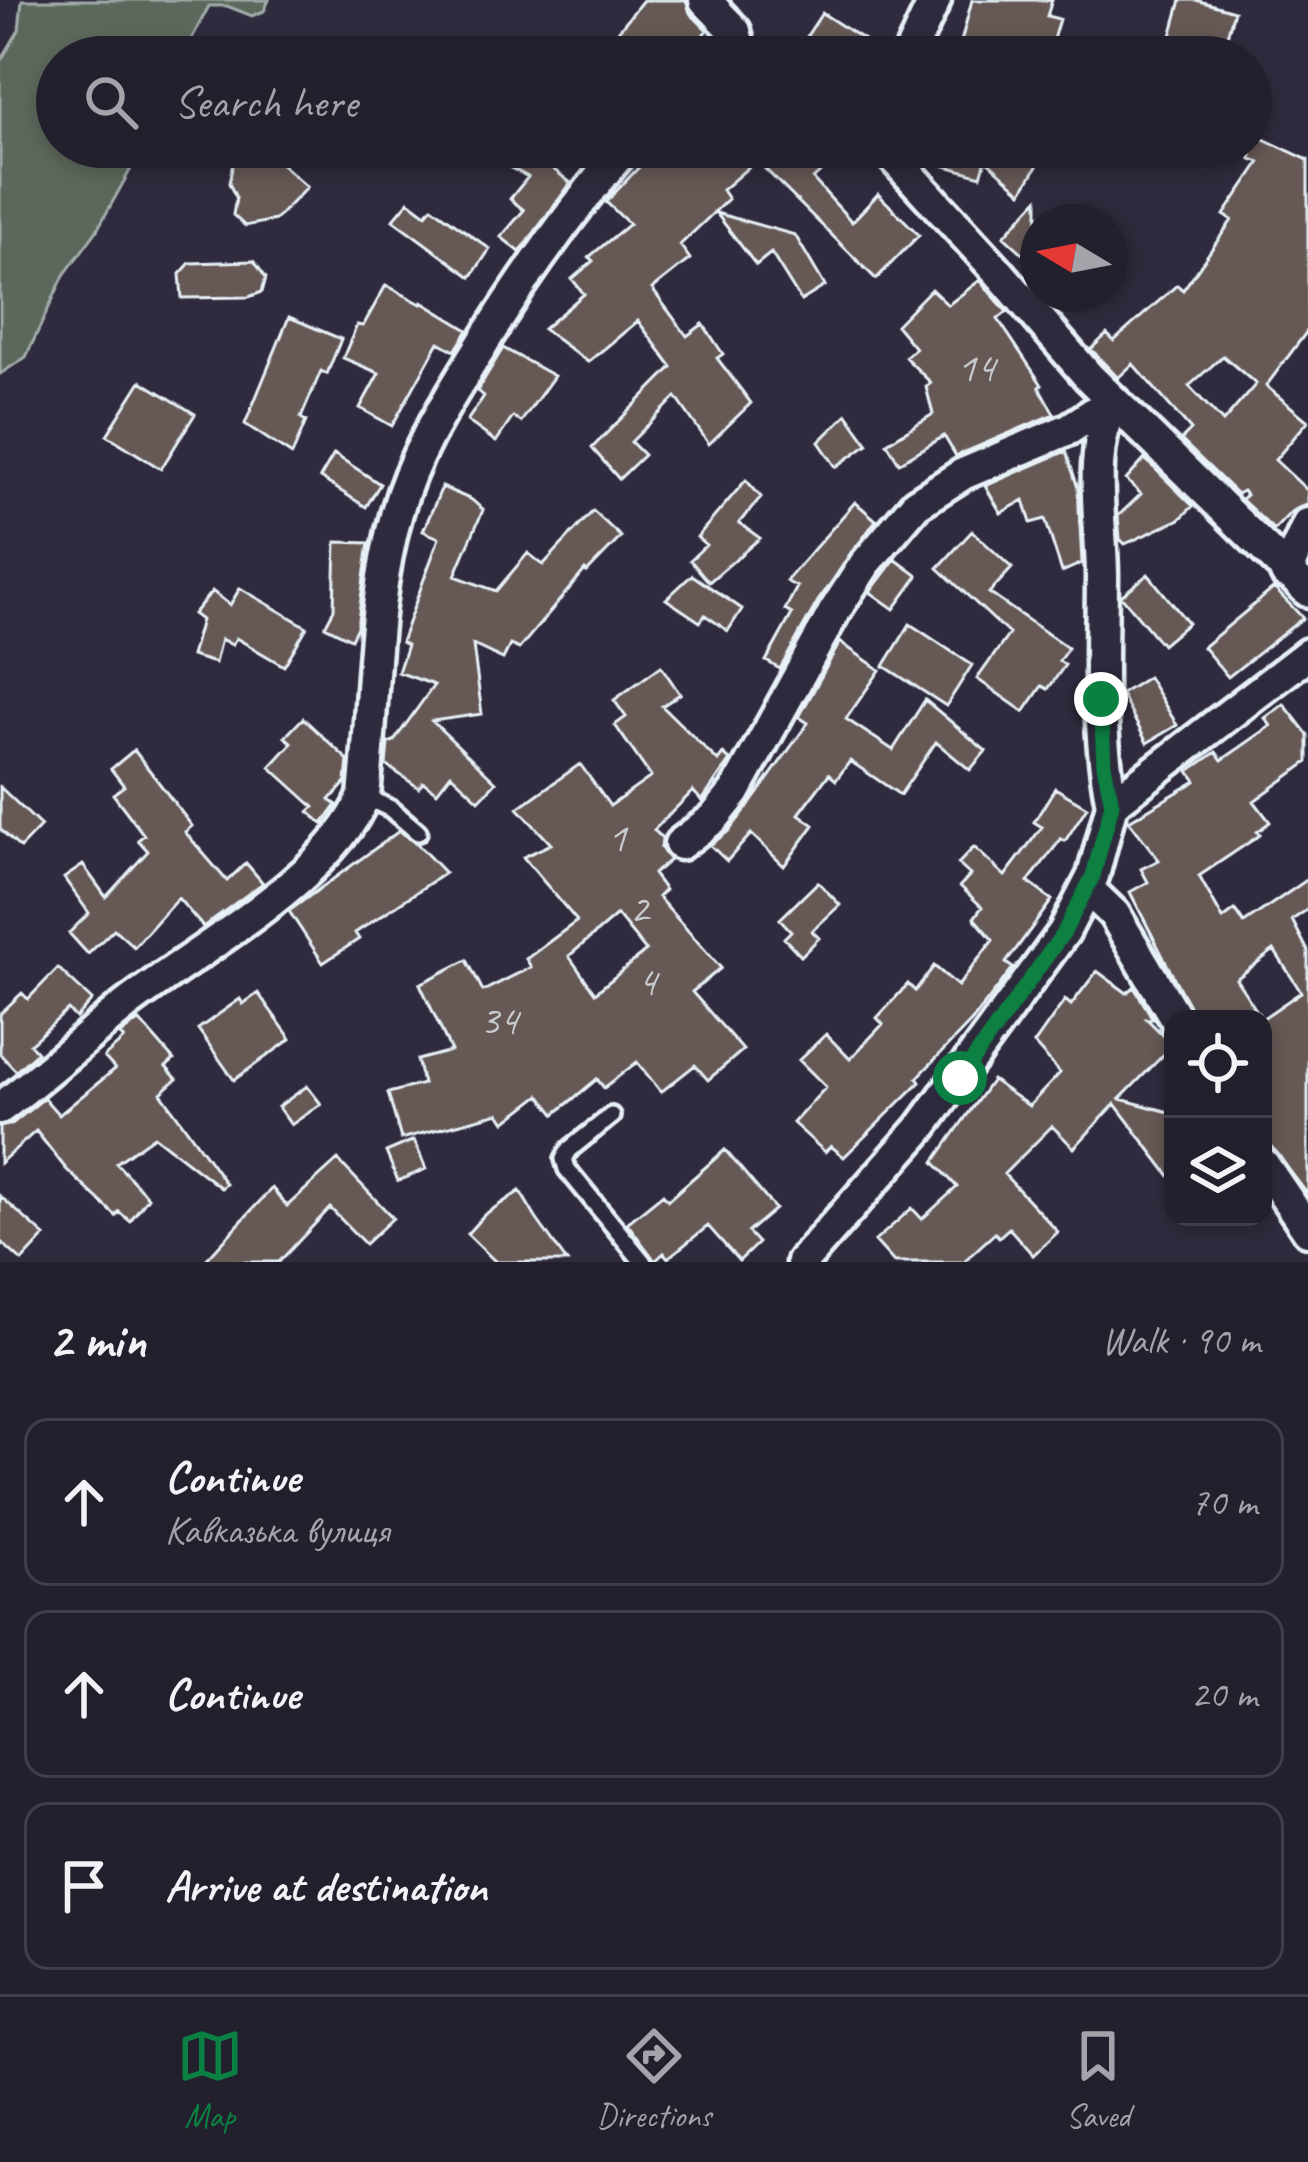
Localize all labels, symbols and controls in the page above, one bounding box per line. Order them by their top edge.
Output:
search box [36,36,1272,168]
icon: search [78,69,144,135]
text: Search here [174,74,357,131]
north arrow [1020,204,1128,312]
house number: 14 [957,341,999,394]
route end [1074,672,1128,726]
house number: 1 [608,811,629,864]
house number: 2 [630,882,652,935]
house number: 4 [638,955,661,1008]
house number: 34 [480,994,522,1047]
map controls [1164,1010,1272,1226]
button: locate [1164,1010,1272,1118]
route start [933,1051,987,1105]
button: layers [1164,1118,1272,1226]
text: 2 min [48,1308,146,1372]
text: Walk · 90 m [1102,1316,1260,1365]
text: Continue [165,1449,299,1506]
icon: ahead [51,1469,117,1535]
text: 70 m [1191,1478,1257,1527]
text: Кавказька вулиця [165,1506,389,1555]
icon: ahead [51,1661,117,1727]
text: Continue [165,1666,299,1723]
text: 20 m [1191,1670,1257,1719]
icon: arrive [51,1853,117,1919]
text: Arrive at destination [165,1858,487,1915]
tab: Map [177,2023,243,2137]
tab: Directions [597,2023,711,2137]
tab: Saved [1065,2023,1131,2137]

